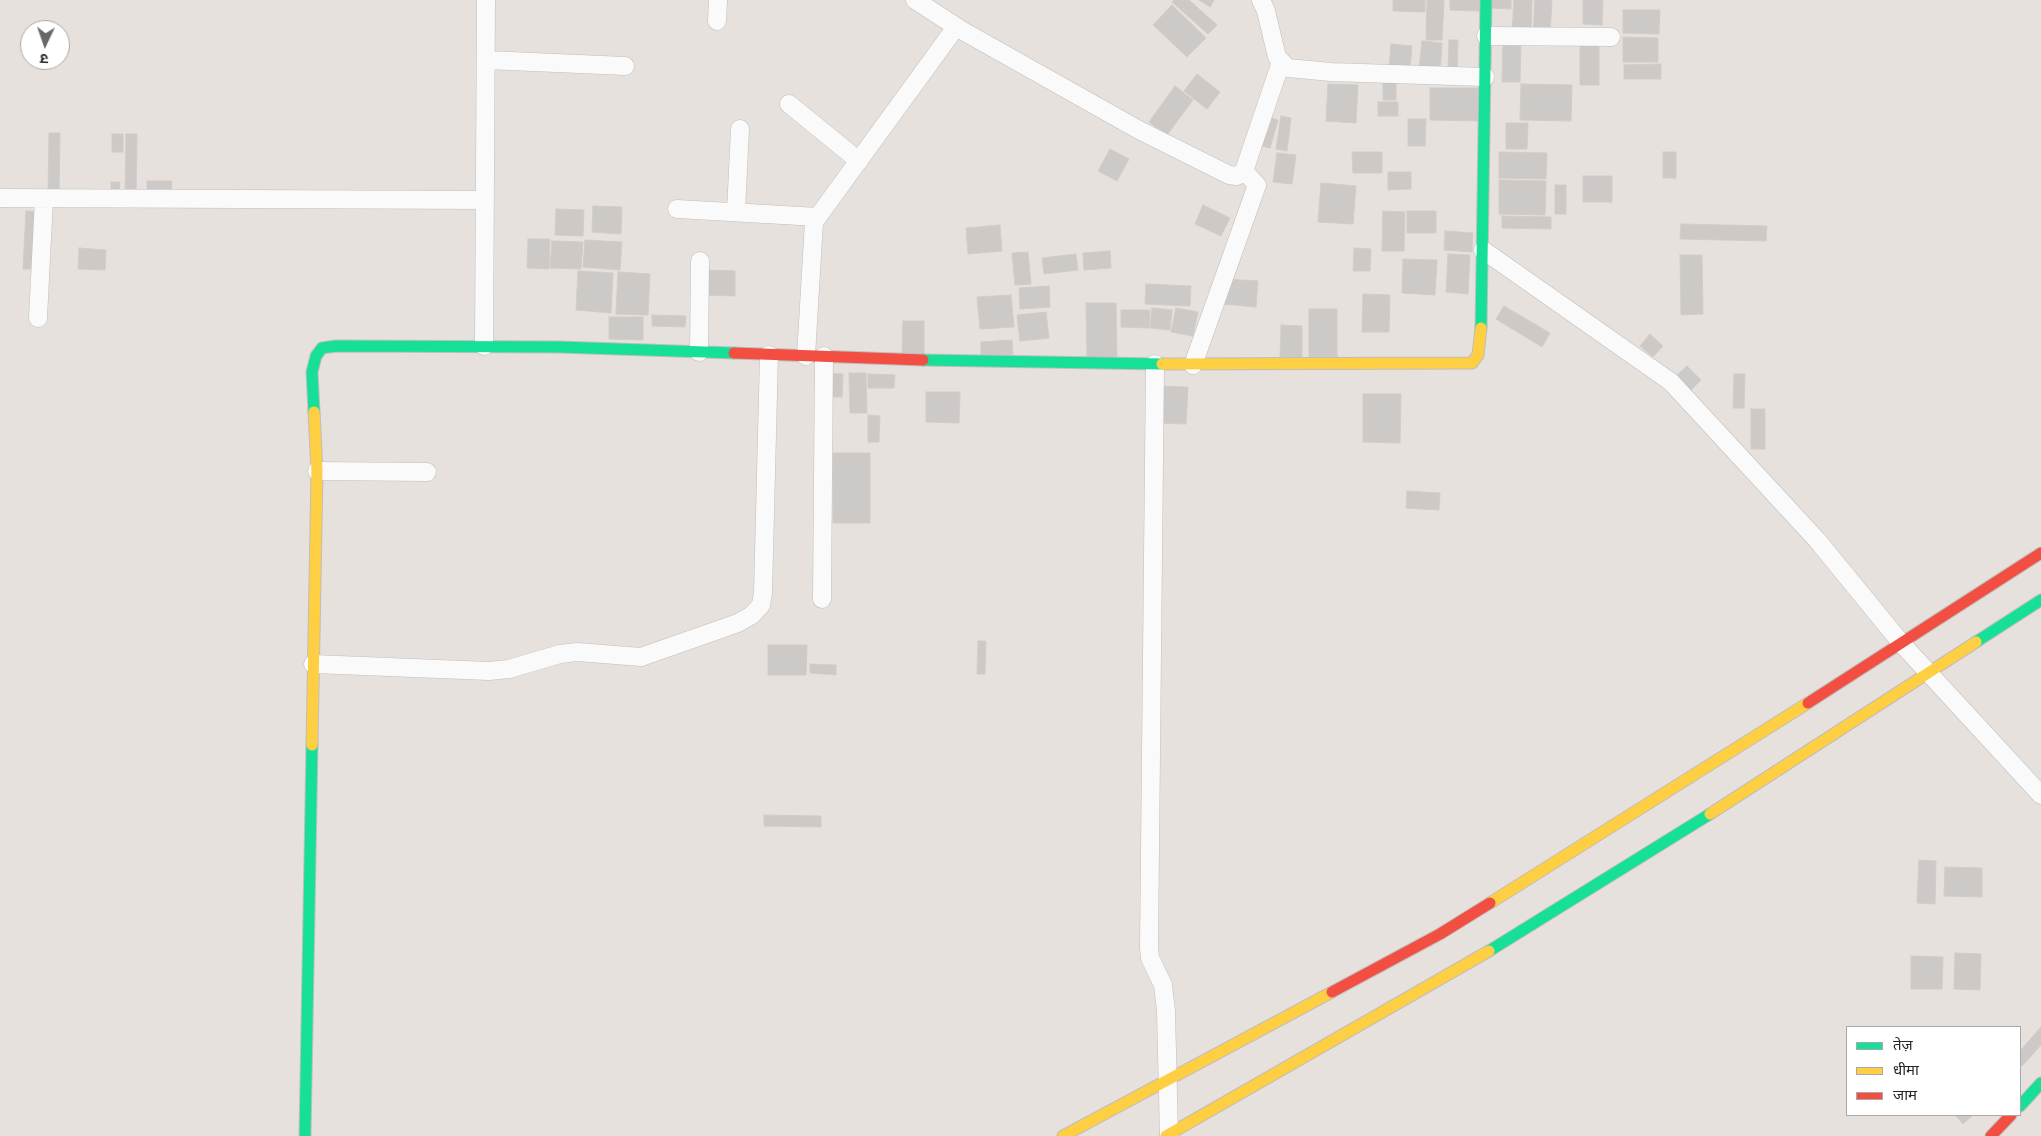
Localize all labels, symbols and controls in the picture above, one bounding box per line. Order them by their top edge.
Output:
north arrow [20,20,70,70]
text: उ [40,51,49,67]
legend [1846,1026,2021,1116]
text: तेज़ [1893,1036,1913,1054]
text: धीमा [1893,1061,1919,1079]
text: जाम [1893,1086,1917,1104]

